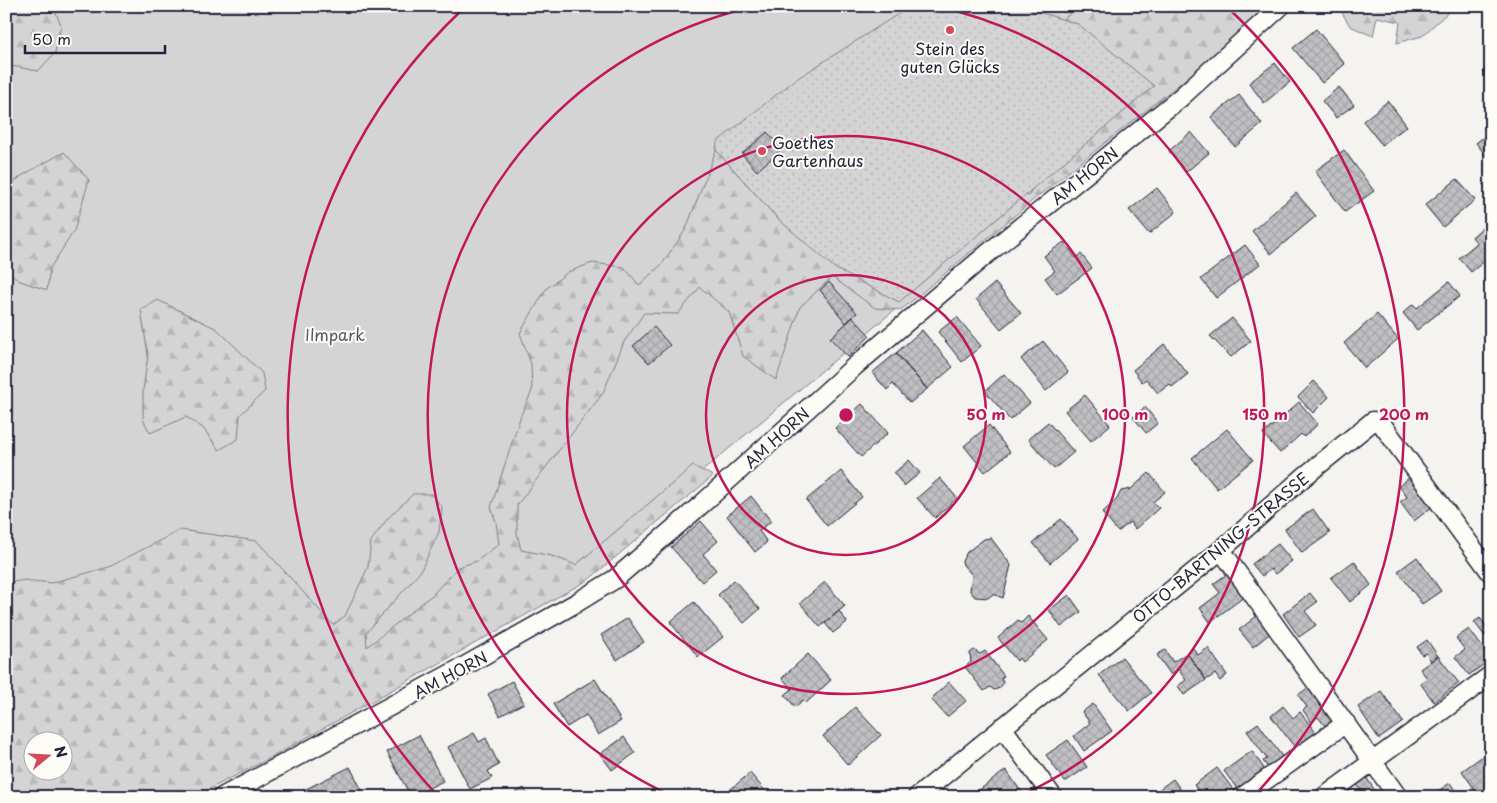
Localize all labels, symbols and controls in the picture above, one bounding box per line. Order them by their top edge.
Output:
scale bar [25,22,165,54]
marker: Stein des guten Glücks [944,24,956,36]
text: 50 m [32,27,71,50]
place label: Stein des guten Glücks [901,36,999,78]
place label: Goethes Gartenhaus [772,130,863,172]
street label: AM HORN [1045,140,1123,210]
marker: Goethes Gartenhaus [756,145,768,157]
park label: Ilmpark [305,322,365,346]
street label: AM HORN [738,401,814,473]
text: 50 m [967,402,1005,425]
text: 100 m [1102,402,1148,425]
text: 150 m [1242,402,1288,425]
text: 200 m [1379,402,1429,425]
centre of rings [837,406,855,424]
street label: OTTO-BARTNING-STRASSE [1126,466,1314,628]
street label: AM HORN [409,644,491,704]
north arrow [22,730,72,780]
text: N [49,743,73,760]

